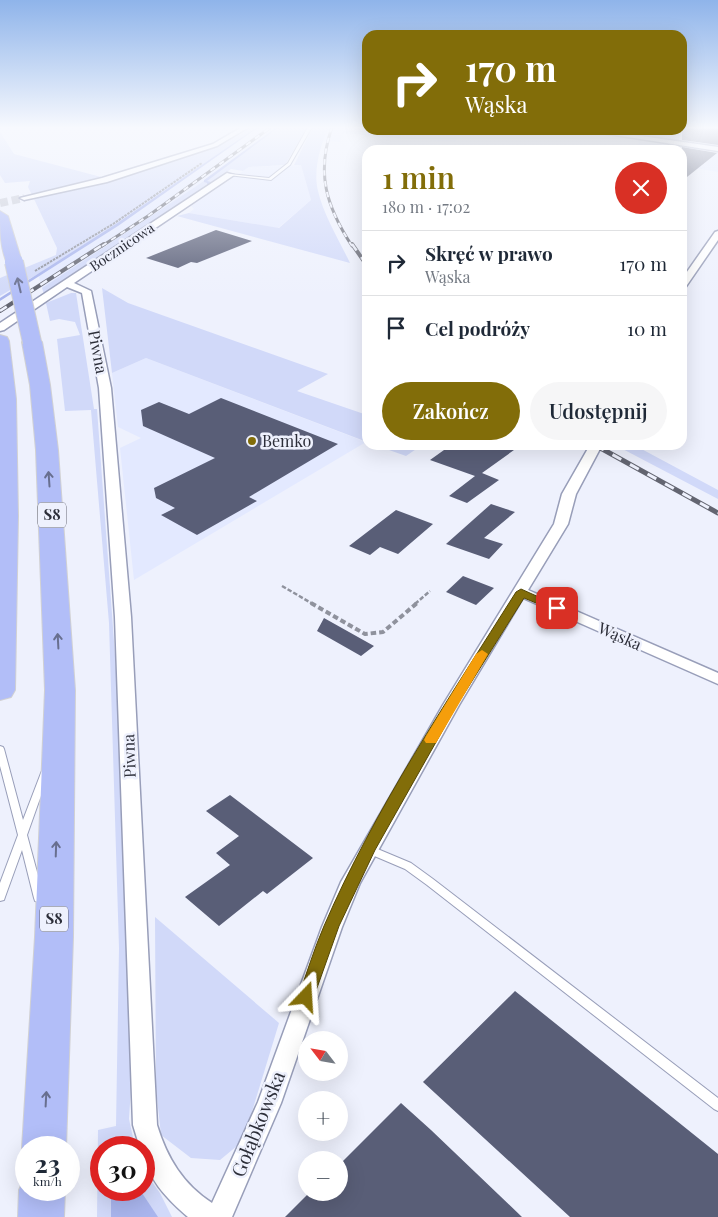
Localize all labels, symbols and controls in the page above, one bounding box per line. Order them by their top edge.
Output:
text: 170 m [465,44,557,91]
icon: right [382,50,447,115]
text: Wąska [465,89,527,119]
text: 1 min [382,157,455,197]
button: close [615,162,667,214]
text: 180 m · 17:02 [382,196,470,217]
street label: Bocznicowa [86,218,158,275]
text: Skręć w prawo [425,240,553,266]
icon: right [382,249,410,277]
text: 170 m [619,250,667,276]
text: Wąska [425,266,470,287]
one-way arrow [14,277,24,293]
icon: arrive [382,314,410,342]
text: Cel podróży [425,315,530,341]
text: 10 m [627,315,667,341]
street label: Piwna [84,328,113,375]
button: Zakończ [382,382,520,440]
button: Udostępnij [530,382,667,440]
place label: Bemko [262,430,312,451]
marker: Bemko [246,435,258,447]
one-way arrow [45,471,54,487]
road number: S8 [38,502,66,528]
pin [536,587,578,629]
icon: arrive [543,594,571,622]
street label: Wąska [594,616,645,654]
one-way arrow [54,634,63,650]
street label: Piwna [117,734,140,778]
one-way arrow [52,841,61,857]
road number: S8 [40,906,68,932]
position arrow [279,970,331,1022]
north arrow [298,1031,348,1081]
map controls [298,1031,348,1201]
street label: Gołąbkowska [224,1066,290,1180]
one-way arrow [42,1091,51,1107]
button: + [298,1091,348,1141]
speed limit sign: 30 [90,1136,155,1201]
text: 23 [35,1146,60,1179]
button: − [298,1151,348,1201]
text: km/h [33,1173,62,1189]

